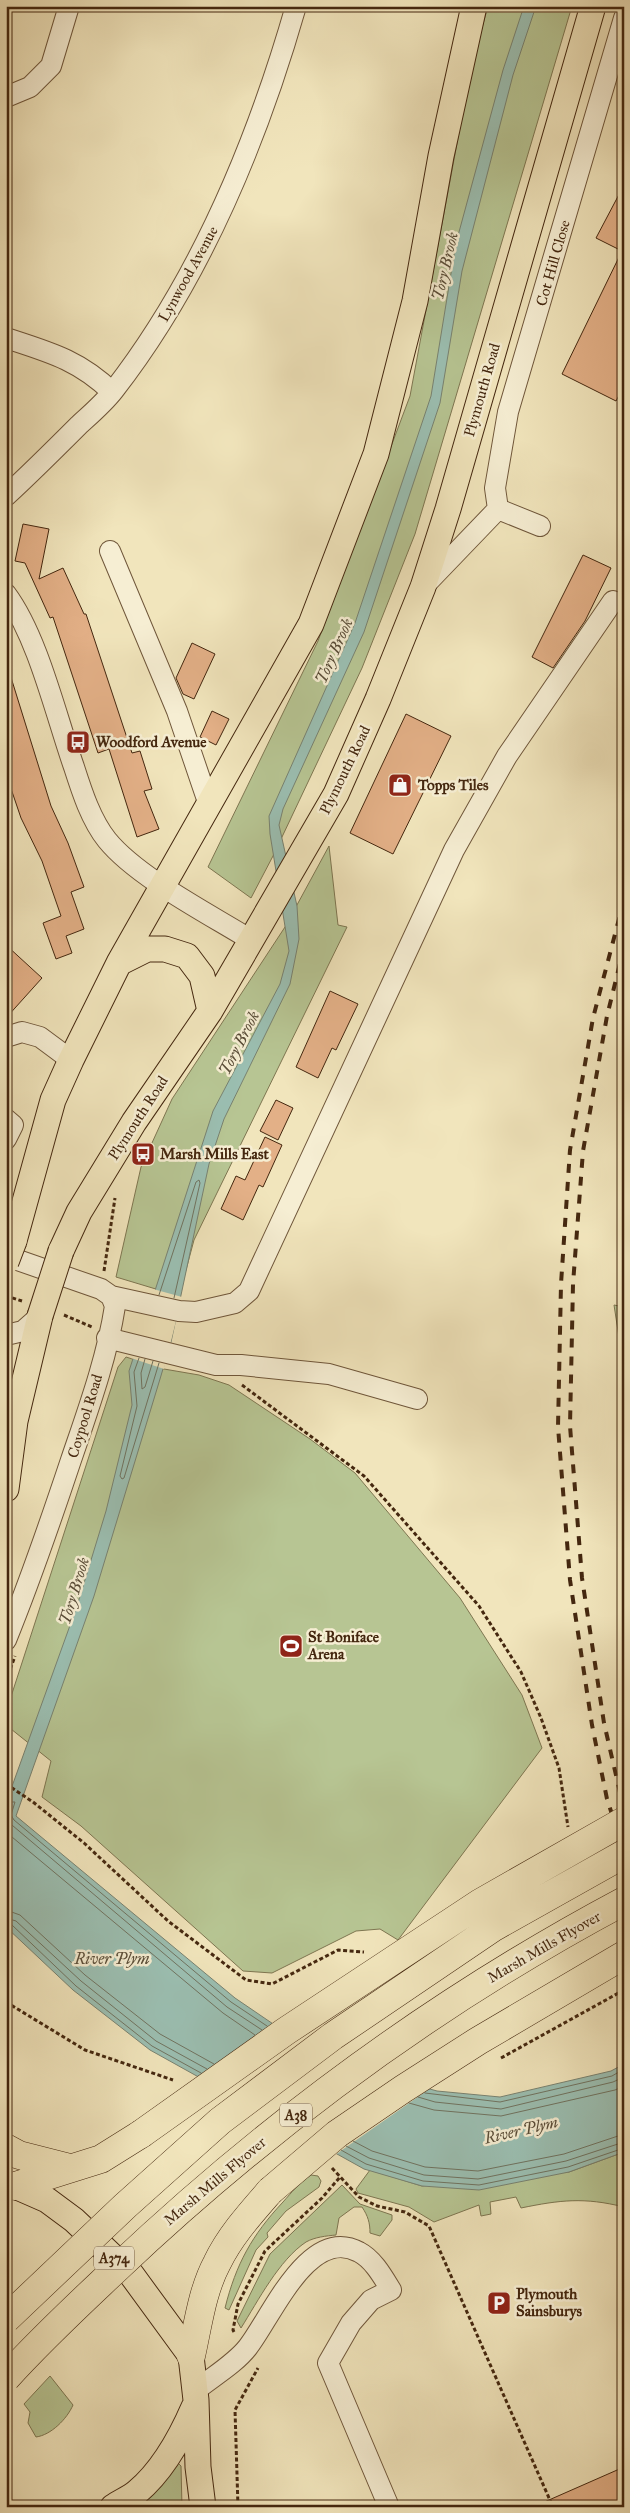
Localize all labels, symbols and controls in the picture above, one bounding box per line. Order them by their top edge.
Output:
street label: Cot Hill Close [532,218,574,308]
street label: Lynwood Avenue [154,223,222,325]
water label: Tory Brook [428,230,462,302]
street label: Plymouth Road [460,341,504,439]
water label: Tory Brook [311,616,357,686]
street label: Plymouth Road [316,722,374,817]
bus stop icon: Woodford Avenue [65,729,91,755]
place label: Woodford Avenue [96,733,207,751]
shop icon: Topps Tiles [387,772,413,798]
place label: Topps Tiles [417,776,489,795]
water label: Tory Brook [215,1008,263,1078]
street label: Plymouth Road [104,1072,172,1163]
bus stop icon: Marsh Mills East [130,1141,156,1167]
place label: Marsh Mills East [160,1145,269,1163]
street label: Coypool Road [64,1371,106,1460]
water label: Tory Brook [55,1555,93,1627]
place label: St Boniface Arena [307,1628,380,1663]
sports icon: St Boniface Arena [278,1633,304,1659]
street label: Marsh Mills Flyover [484,1907,604,1987]
water label: River Plym [73,1949,150,1968]
road number: A38 [280,2104,312,2126]
water label: River Plym [481,2112,560,2148]
street label: Marsh Mills Flyover [160,2133,270,2229]
road number: A374 [94,2246,134,2270]
place label: Plymouth Sainsburys [516,2285,583,2321]
parking icon: Plymouth Sainsburys [486,2290,512,2316]

